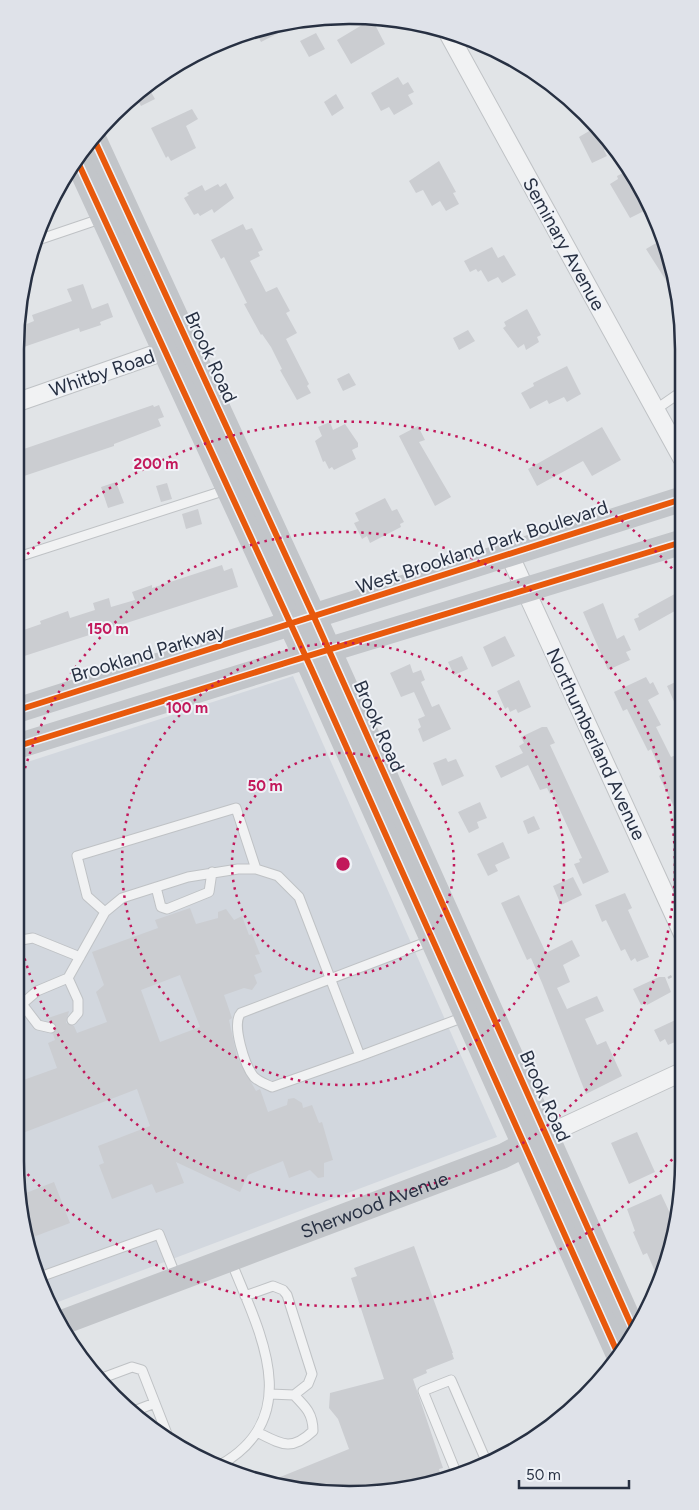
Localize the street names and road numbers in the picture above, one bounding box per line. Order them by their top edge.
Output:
street label: Seminary Avenue [518,174,610,314]
street label: Brook Road [180,308,242,406]
street label: Whitby Road [46,344,158,402]
street label: West Brookland Park Boulevard [353,495,611,599]
street label: Brookland Parkway [68,619,228,687]
street label: Northumberland Avenue [541,644,651,844]
street label: Brook Road [349,677,409,775]
street label: Brook Road [515,1047,575,1145]
street label: Sherwood Avenue [297,1166,451,1243]

